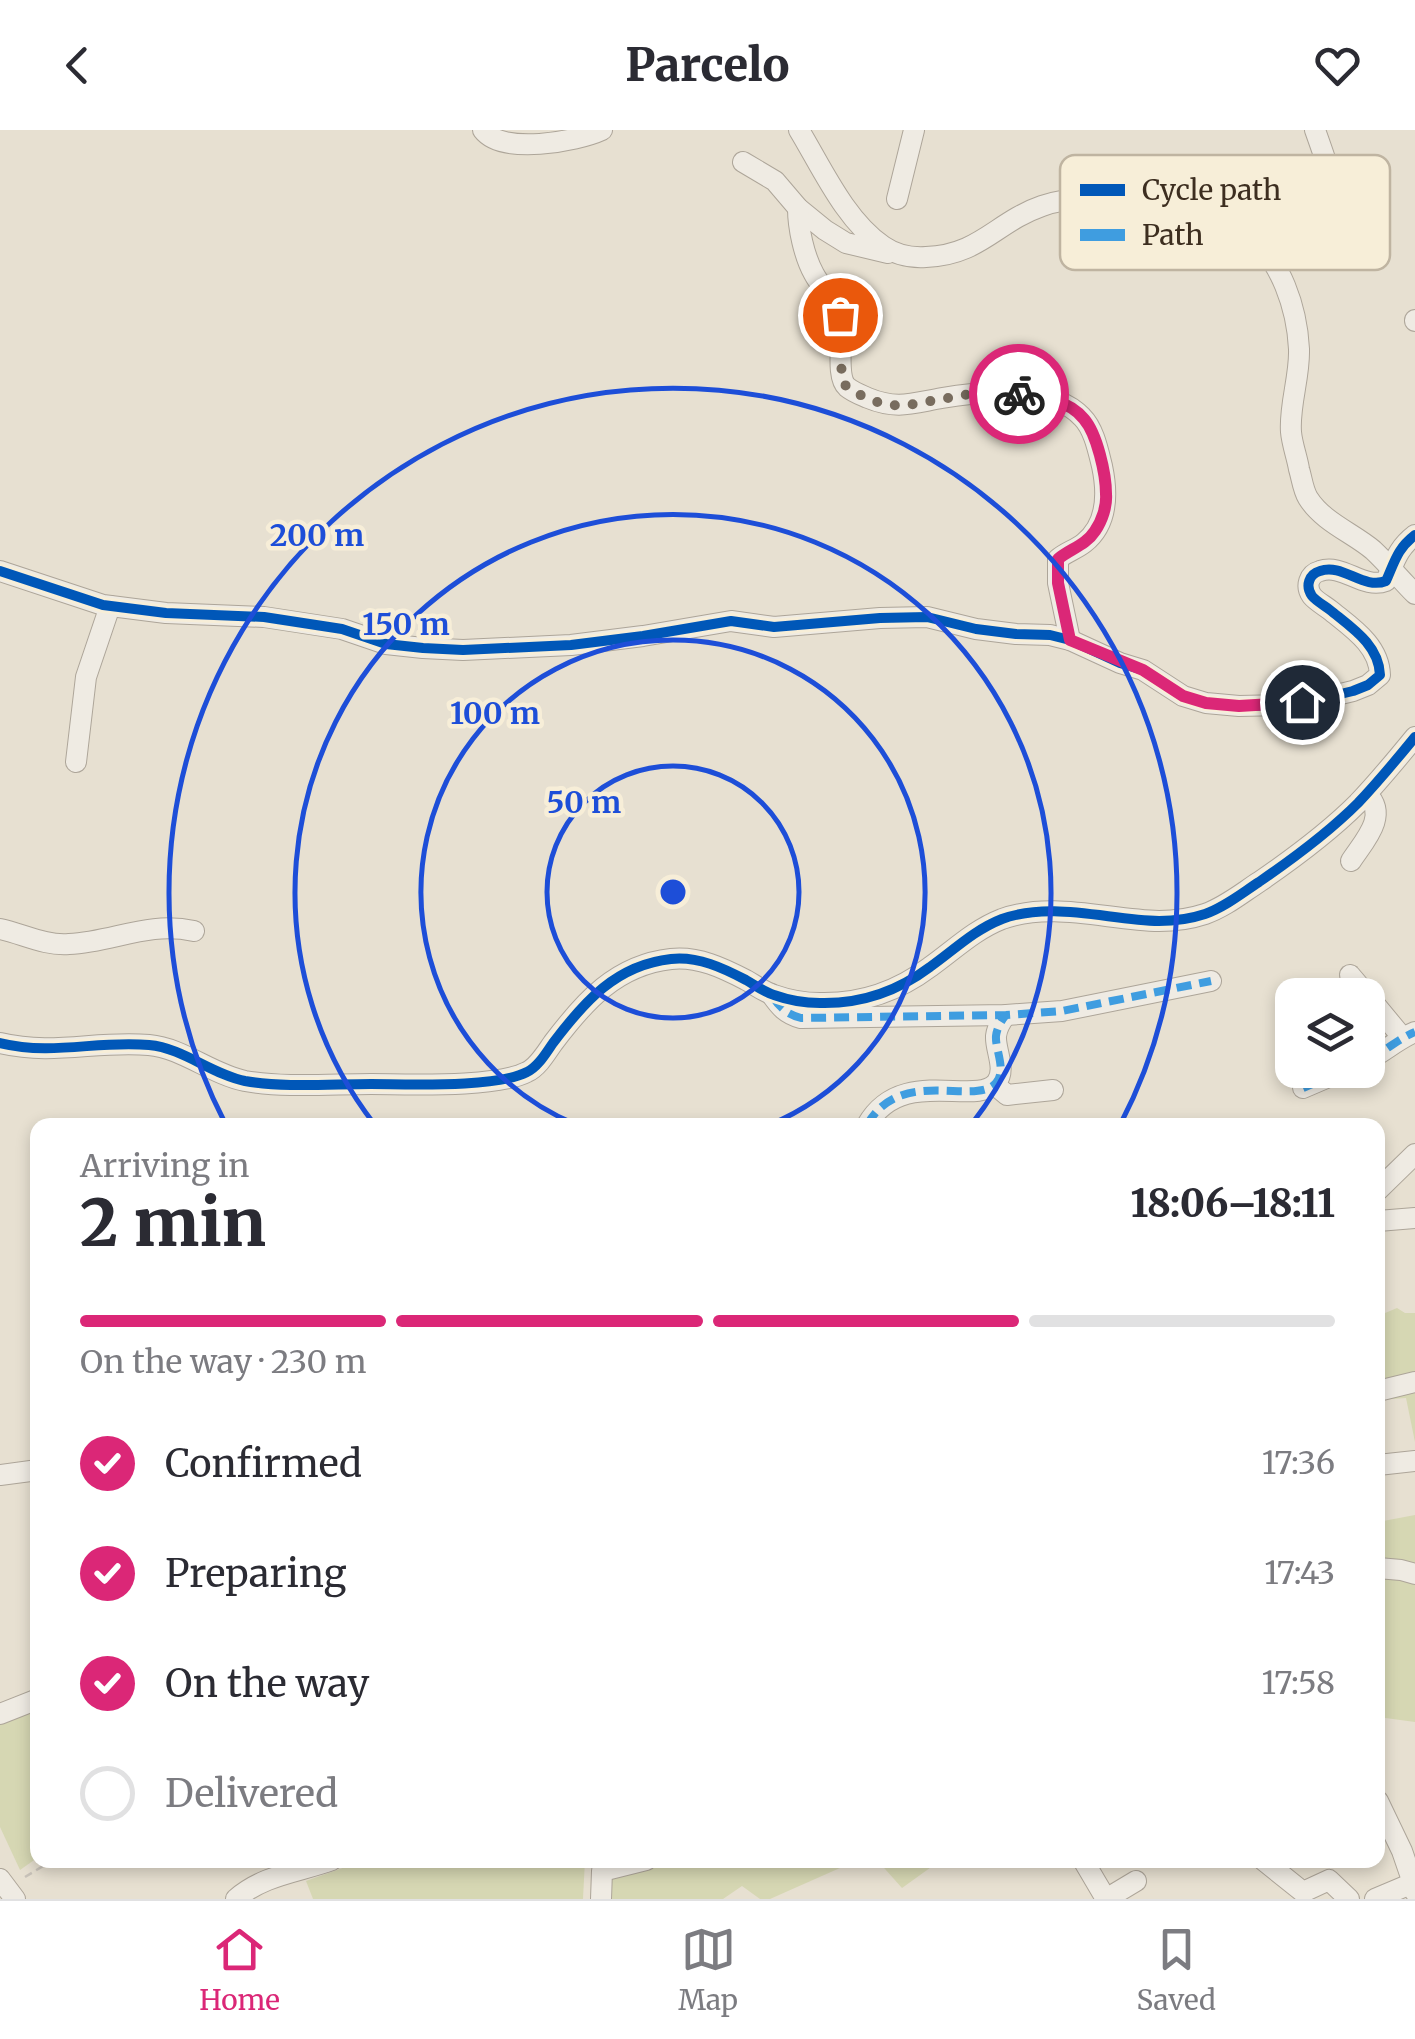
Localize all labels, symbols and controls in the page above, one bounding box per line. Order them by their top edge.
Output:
text: Parcelo [625,37,790,93]
icon: back [50,38,105,93]
icon: heart [1310,38,1365,93]
legend [1060,155,1390,270]
text: Cycle path [1142,172,1281,208]
text: Path [1142,217,1204,253]
pin [798,273,883,358]
icon: bag [813,288,868,343]
courier [969,344,1069,444]
icon: bike [992,367,1047,422]
text: 200 m [270,516,364,554]
text: 150 m [362,605,450,643]
pin [1260,660,1345,745]
icon: home [1275,675,1330,730]
text: 100 m [450,694,540,732]
text: 50 m [547,783,621,821]
centre of rings [655,874,691,910]
map controls [1275,978,1385,1088]
button: layers [1275,978,1385,1088]
text: Arriving in [80,1146,249,1186]
text: 18:06–18:11 [1131,1180,1335,1227]
text: 2 min [80,1182,266,1264]
text: On the way · 230 m [80,1342,367,1382]
icon: check [80,1436,135,1491]
text: Confirmed [165,1440,362,1487]
text: 17:36 [1262,1443,1335,1483]
icon: check [80,1546,135,1601]
text: Preparing [165,1550,347,1597]
text: 17:43 [1264,1553,1335,1593]
icon: check [80,1656,135,1711]
text: On the way [165,1660,369,1707]
text: 17:58 [1262,1663,1335,1703]
text: Delivered [165,1770,338,1817]
tab: Home [199,1922,280,2018]
tab: Map [678,1922,738,2018]
tab: Saved [1136,1922,1216,2018]

